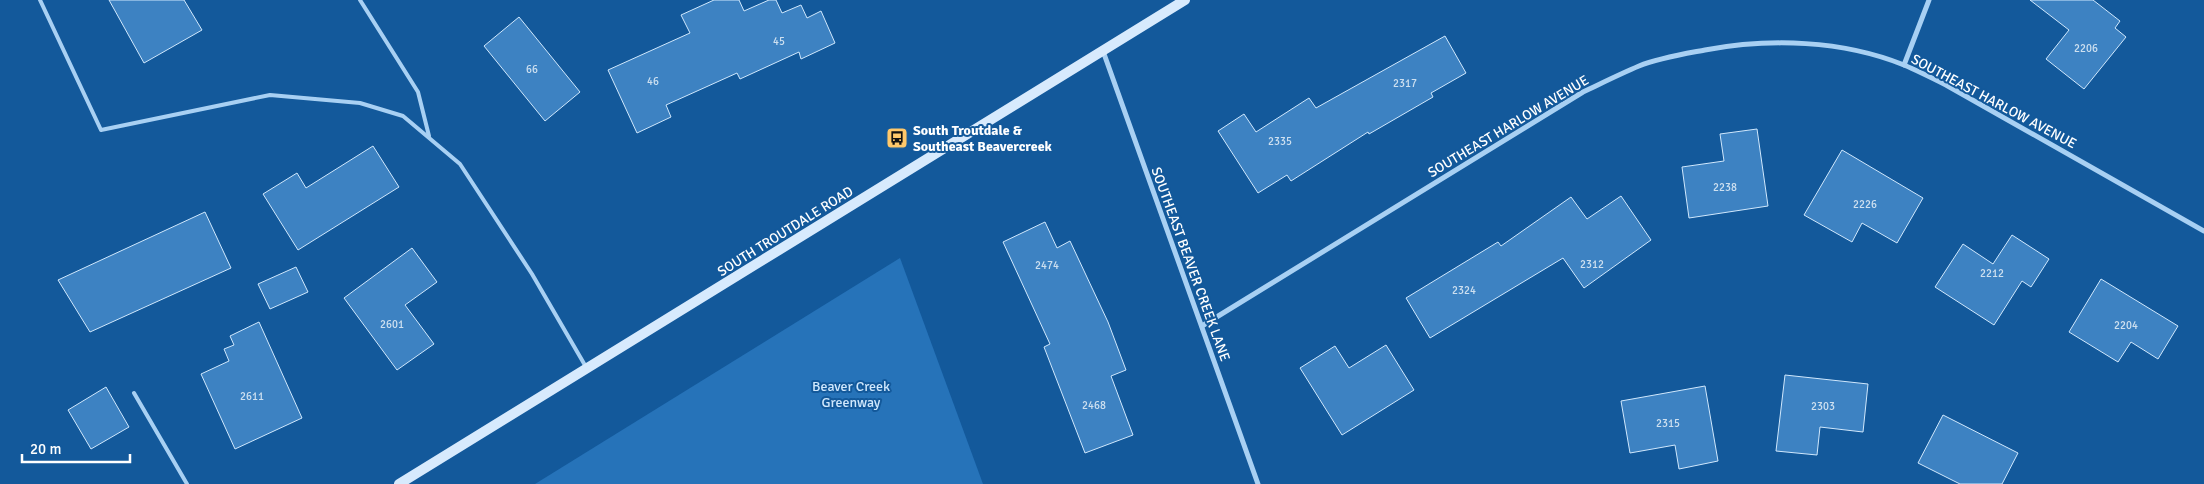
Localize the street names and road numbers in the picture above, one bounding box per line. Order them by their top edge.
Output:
street label: SOUTHEAST HARLOW AVENUE [1908,51,2079,152]
street label: SOUTHEAST HARLOW AVENUE [1425,72,1592,181]
street label: SOUTHEAST BEAVER CREEK LANE [1147,165,1234,364]
street label: SOUTH TROUTDALE ROAD [714,183,856,280]

